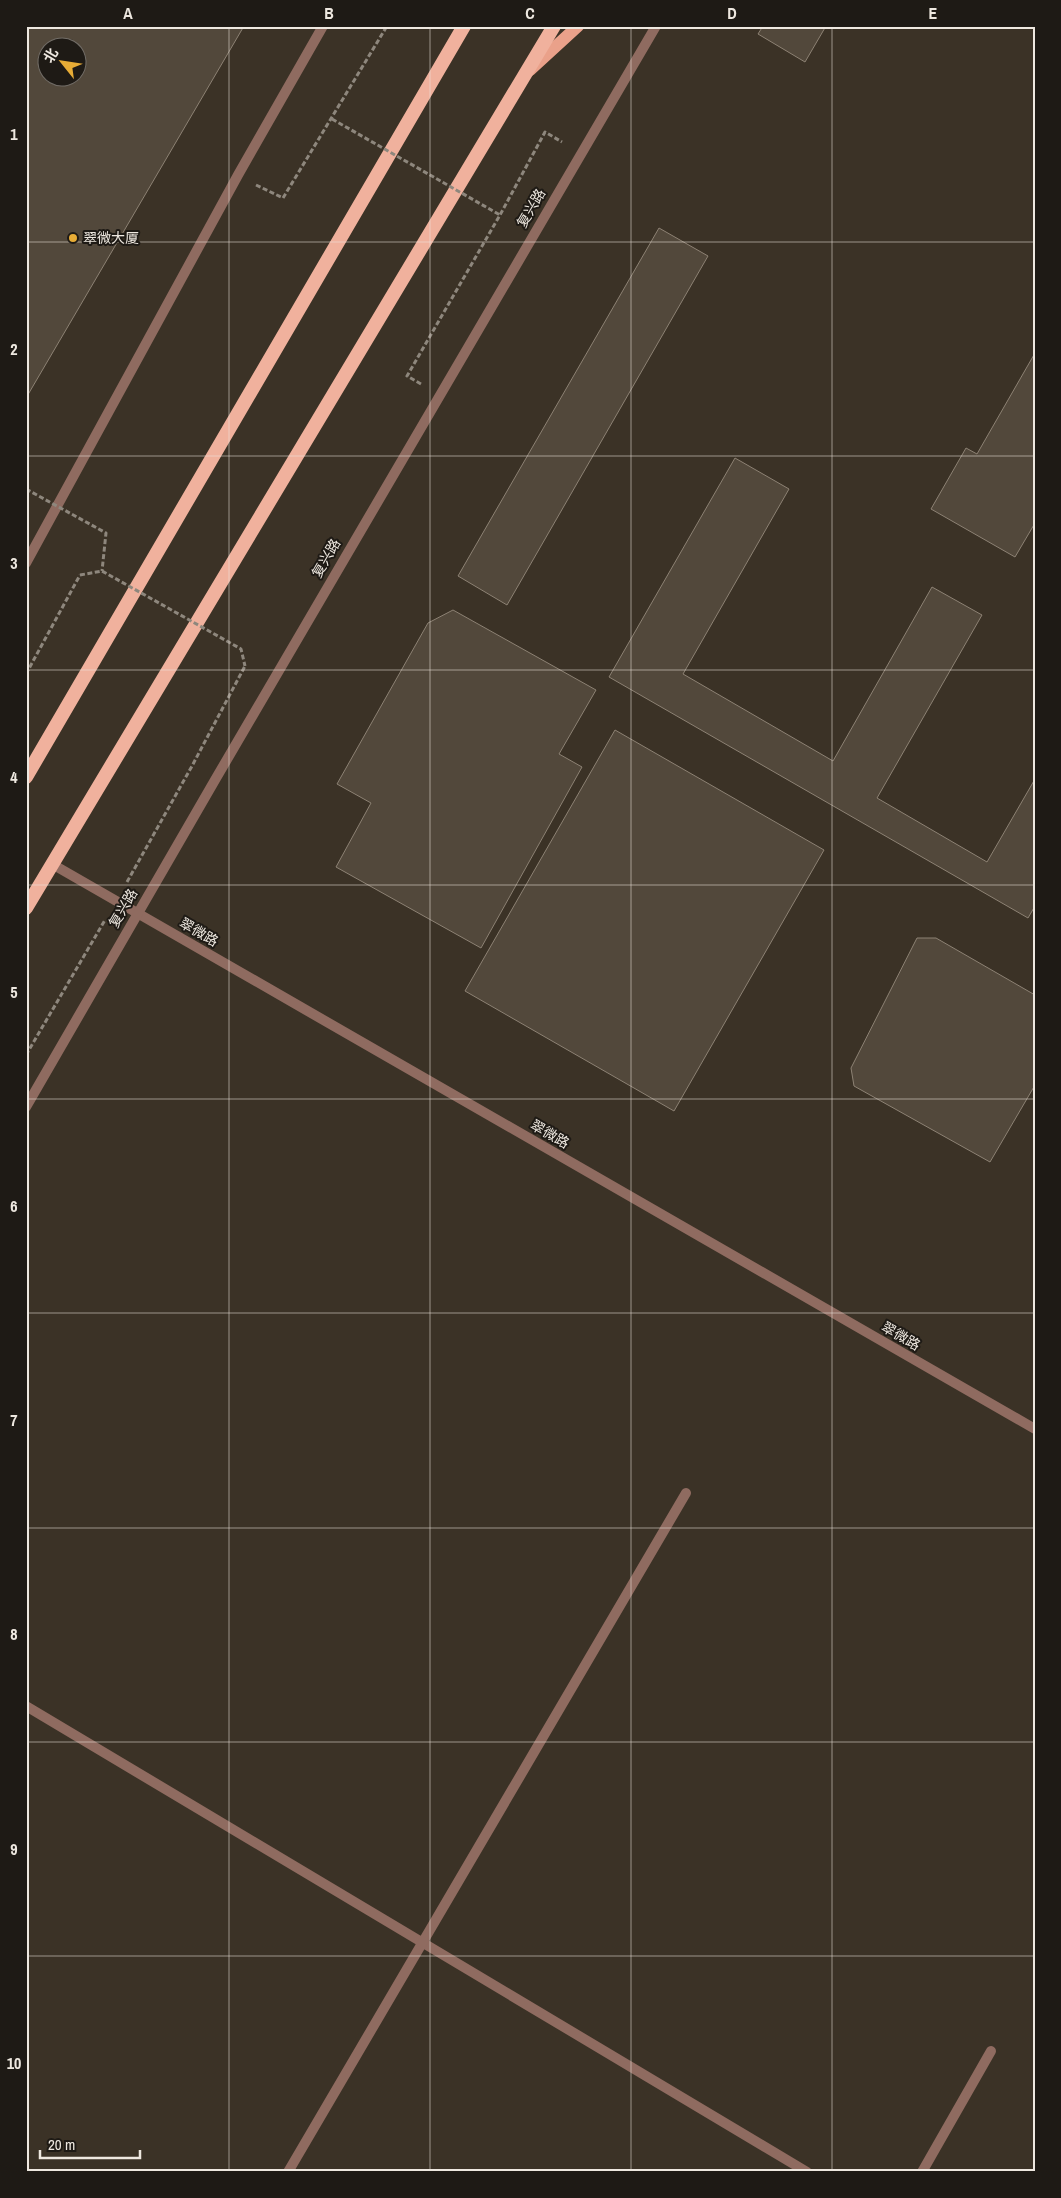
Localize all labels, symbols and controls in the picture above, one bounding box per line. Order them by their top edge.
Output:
text: A [123,2,133,24]
text: B [324,2,334,24]
text: C [525,2,535,24]
text: D [727,2,737,24]
text: E [929,2,938,24]
north arrow [38,38,88,88]
text: 北 [39,45,62,66]
text: 1 [10,123,18,145]
street label: 复兴路 [513,185,549,231]
place label: 翠微大厦 [83,229,139,247]
marker: 翠微大厦 [67,232,79,244]
text: 2 [10,338,18,360]
street label: 复兴路 [308,535,344,581]
text: 3 [10,552,18,574]
text: 4 [10,766,18,788]
street label: 复兴路 [105,885,141,931]
street label: 翠微路 [176,914,222,950]
text: 5 [10,981,18,1003]
street label: 翠微路 [527,1116,573,1152]
text: 6 [10,1195,18,1217]
street label: 翠微路 [878,1318,924,1354]
text: 7 [10,1409,18,1431]
text: 8 [10,1623,18,1645]
text: 9 [10,1838,18,1860]
text: 10 [7,2052,21,2074]
scale bar [40,2128,140,2160]
text: 20 m [48,2134,75,2155]

